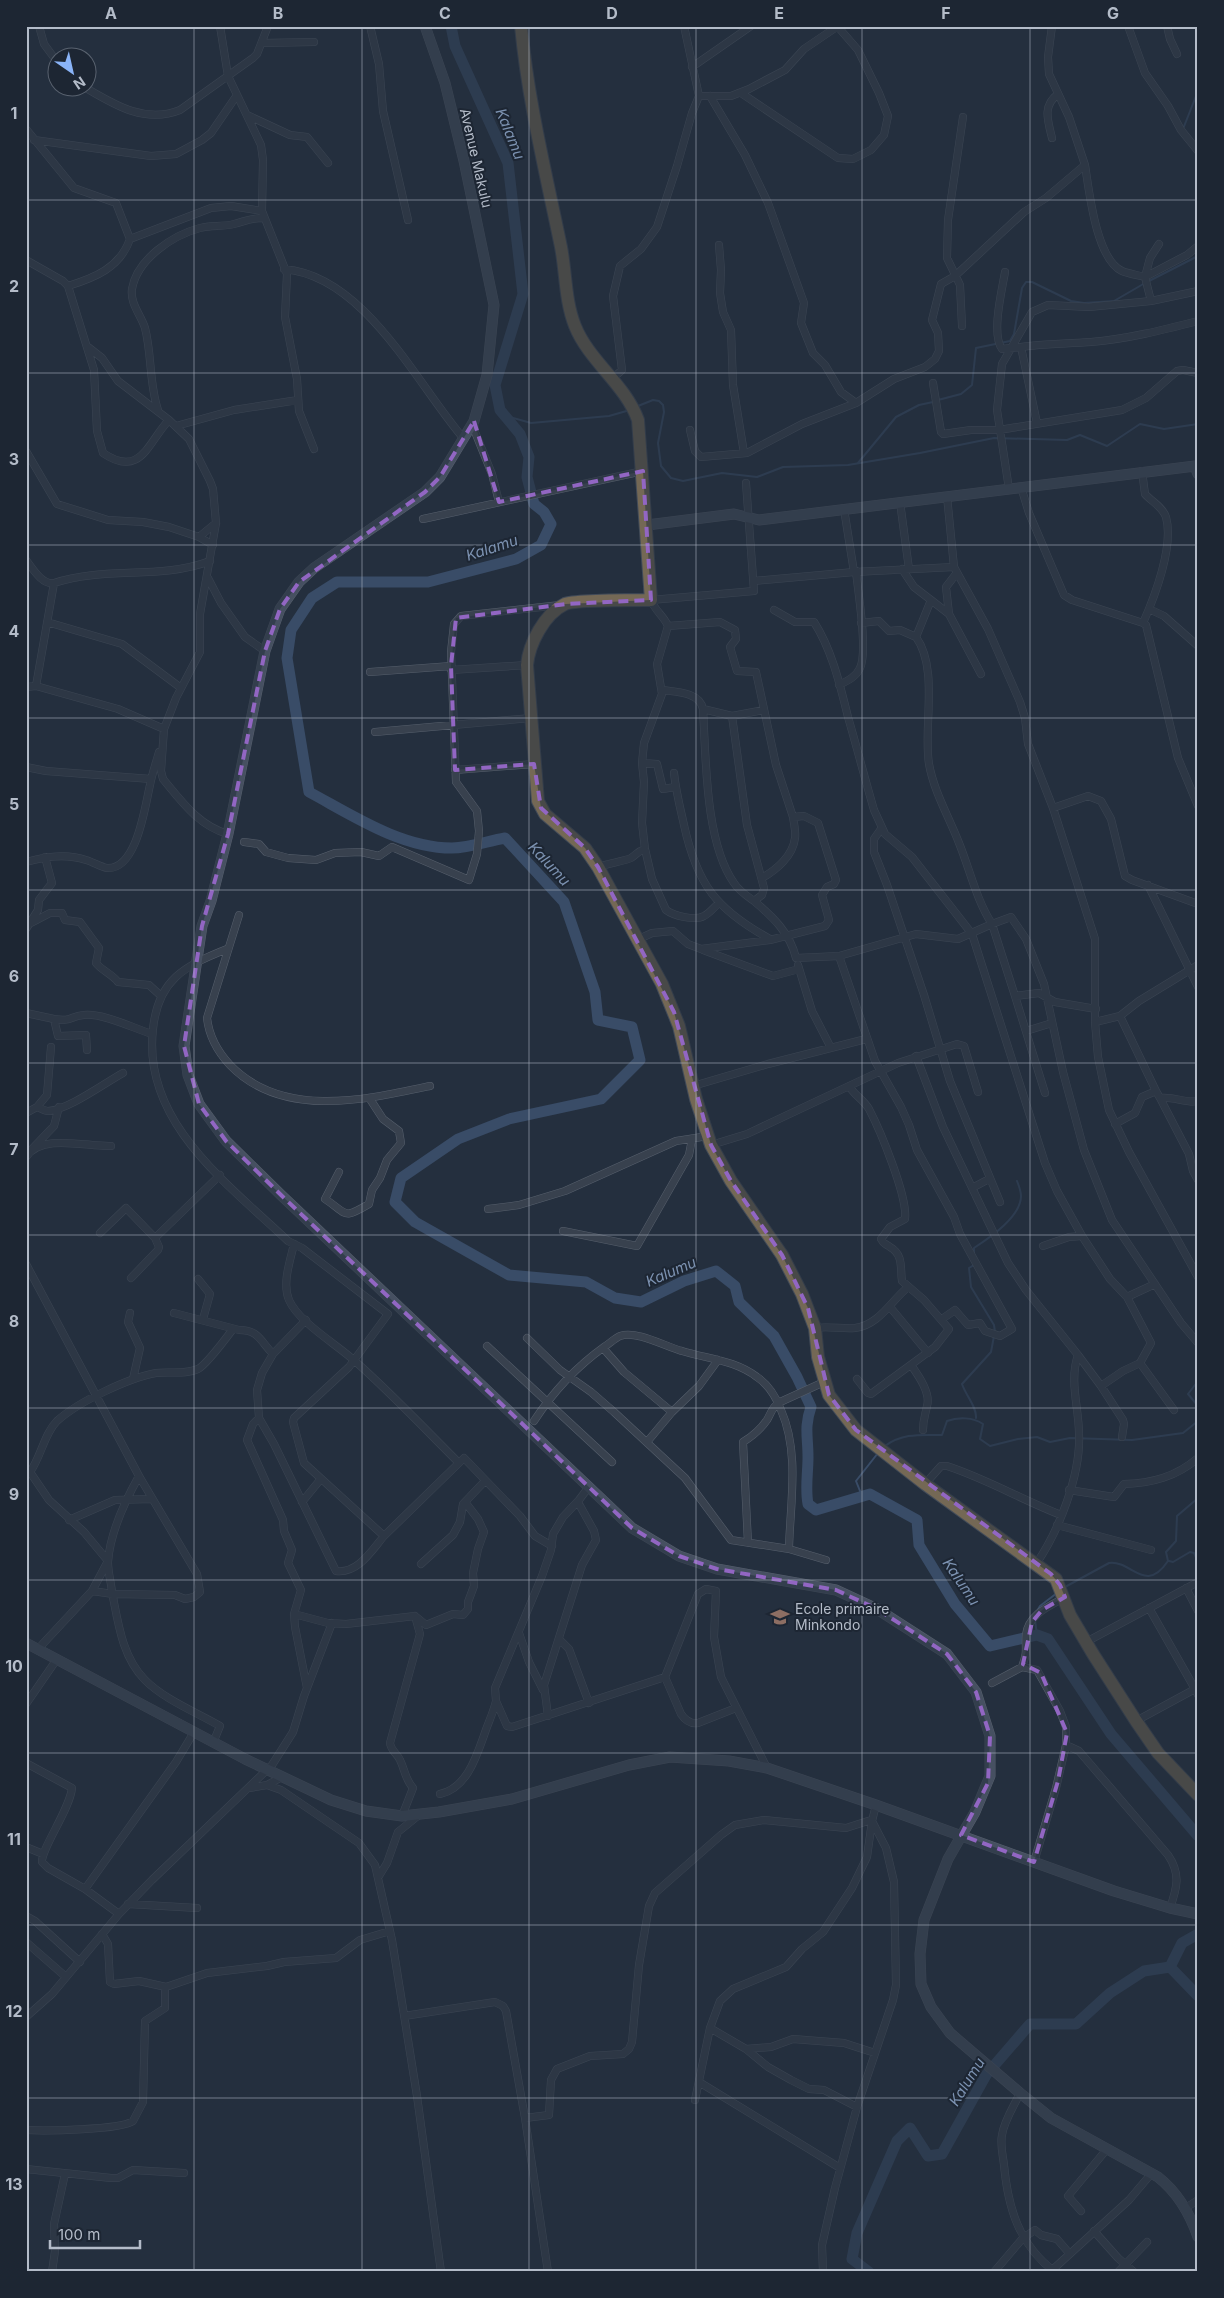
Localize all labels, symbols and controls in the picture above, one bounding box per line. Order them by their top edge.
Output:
text: A [105,3,117,23]
text: B [273,3,283,23]
text: C [439,3,451,23]
text: D [606,3,618,23]
text: E [774,3,784,23]
text: F [941,3,951,23]
text: G [1107,3,1119,23]
north arrow [48,48,98,98]
text: N [70,73,89,93]
text: 1 [11,103,17,123]
water label: Kalamu [492,105,529,162]
street label: Avenue Makulu [457,107,496,209]
text: 2 [9,276,19,296]
text: 3 [9,449,19,469]
water label: Kalamu [463,530,520,565]
text: 4 [9,621,20,641]
text: 5 [9,794,19,814]
water label: Kalumu [524,838,575,890]
text: 6 [9,966,19,986]
text: 7 [9,1139,19,1159]
water label: Kalumu [643,1252,699,1291]
text: 8 [9,1311,19,1331]
text: 9 [9,1484,19,1504]
water label: Kalumu [939,1554,984,1609]
place label: Ecole primaire Minkondo [795,1600,889,1633]
school or university icon: Ecole primaire Minkondo [769,1606,791,1628]
text: 10 [5,1656,23,1676]
text: 11 [7,1829,21,1849]
text: 12 [6,2001,22,2021]
water label: Kalumu [944,2054,989,2109]
text: 13 [5,2174,23,2194]
scale bar [50,2218,140,2250]
text: 100 m [58,2225,100,2244]

